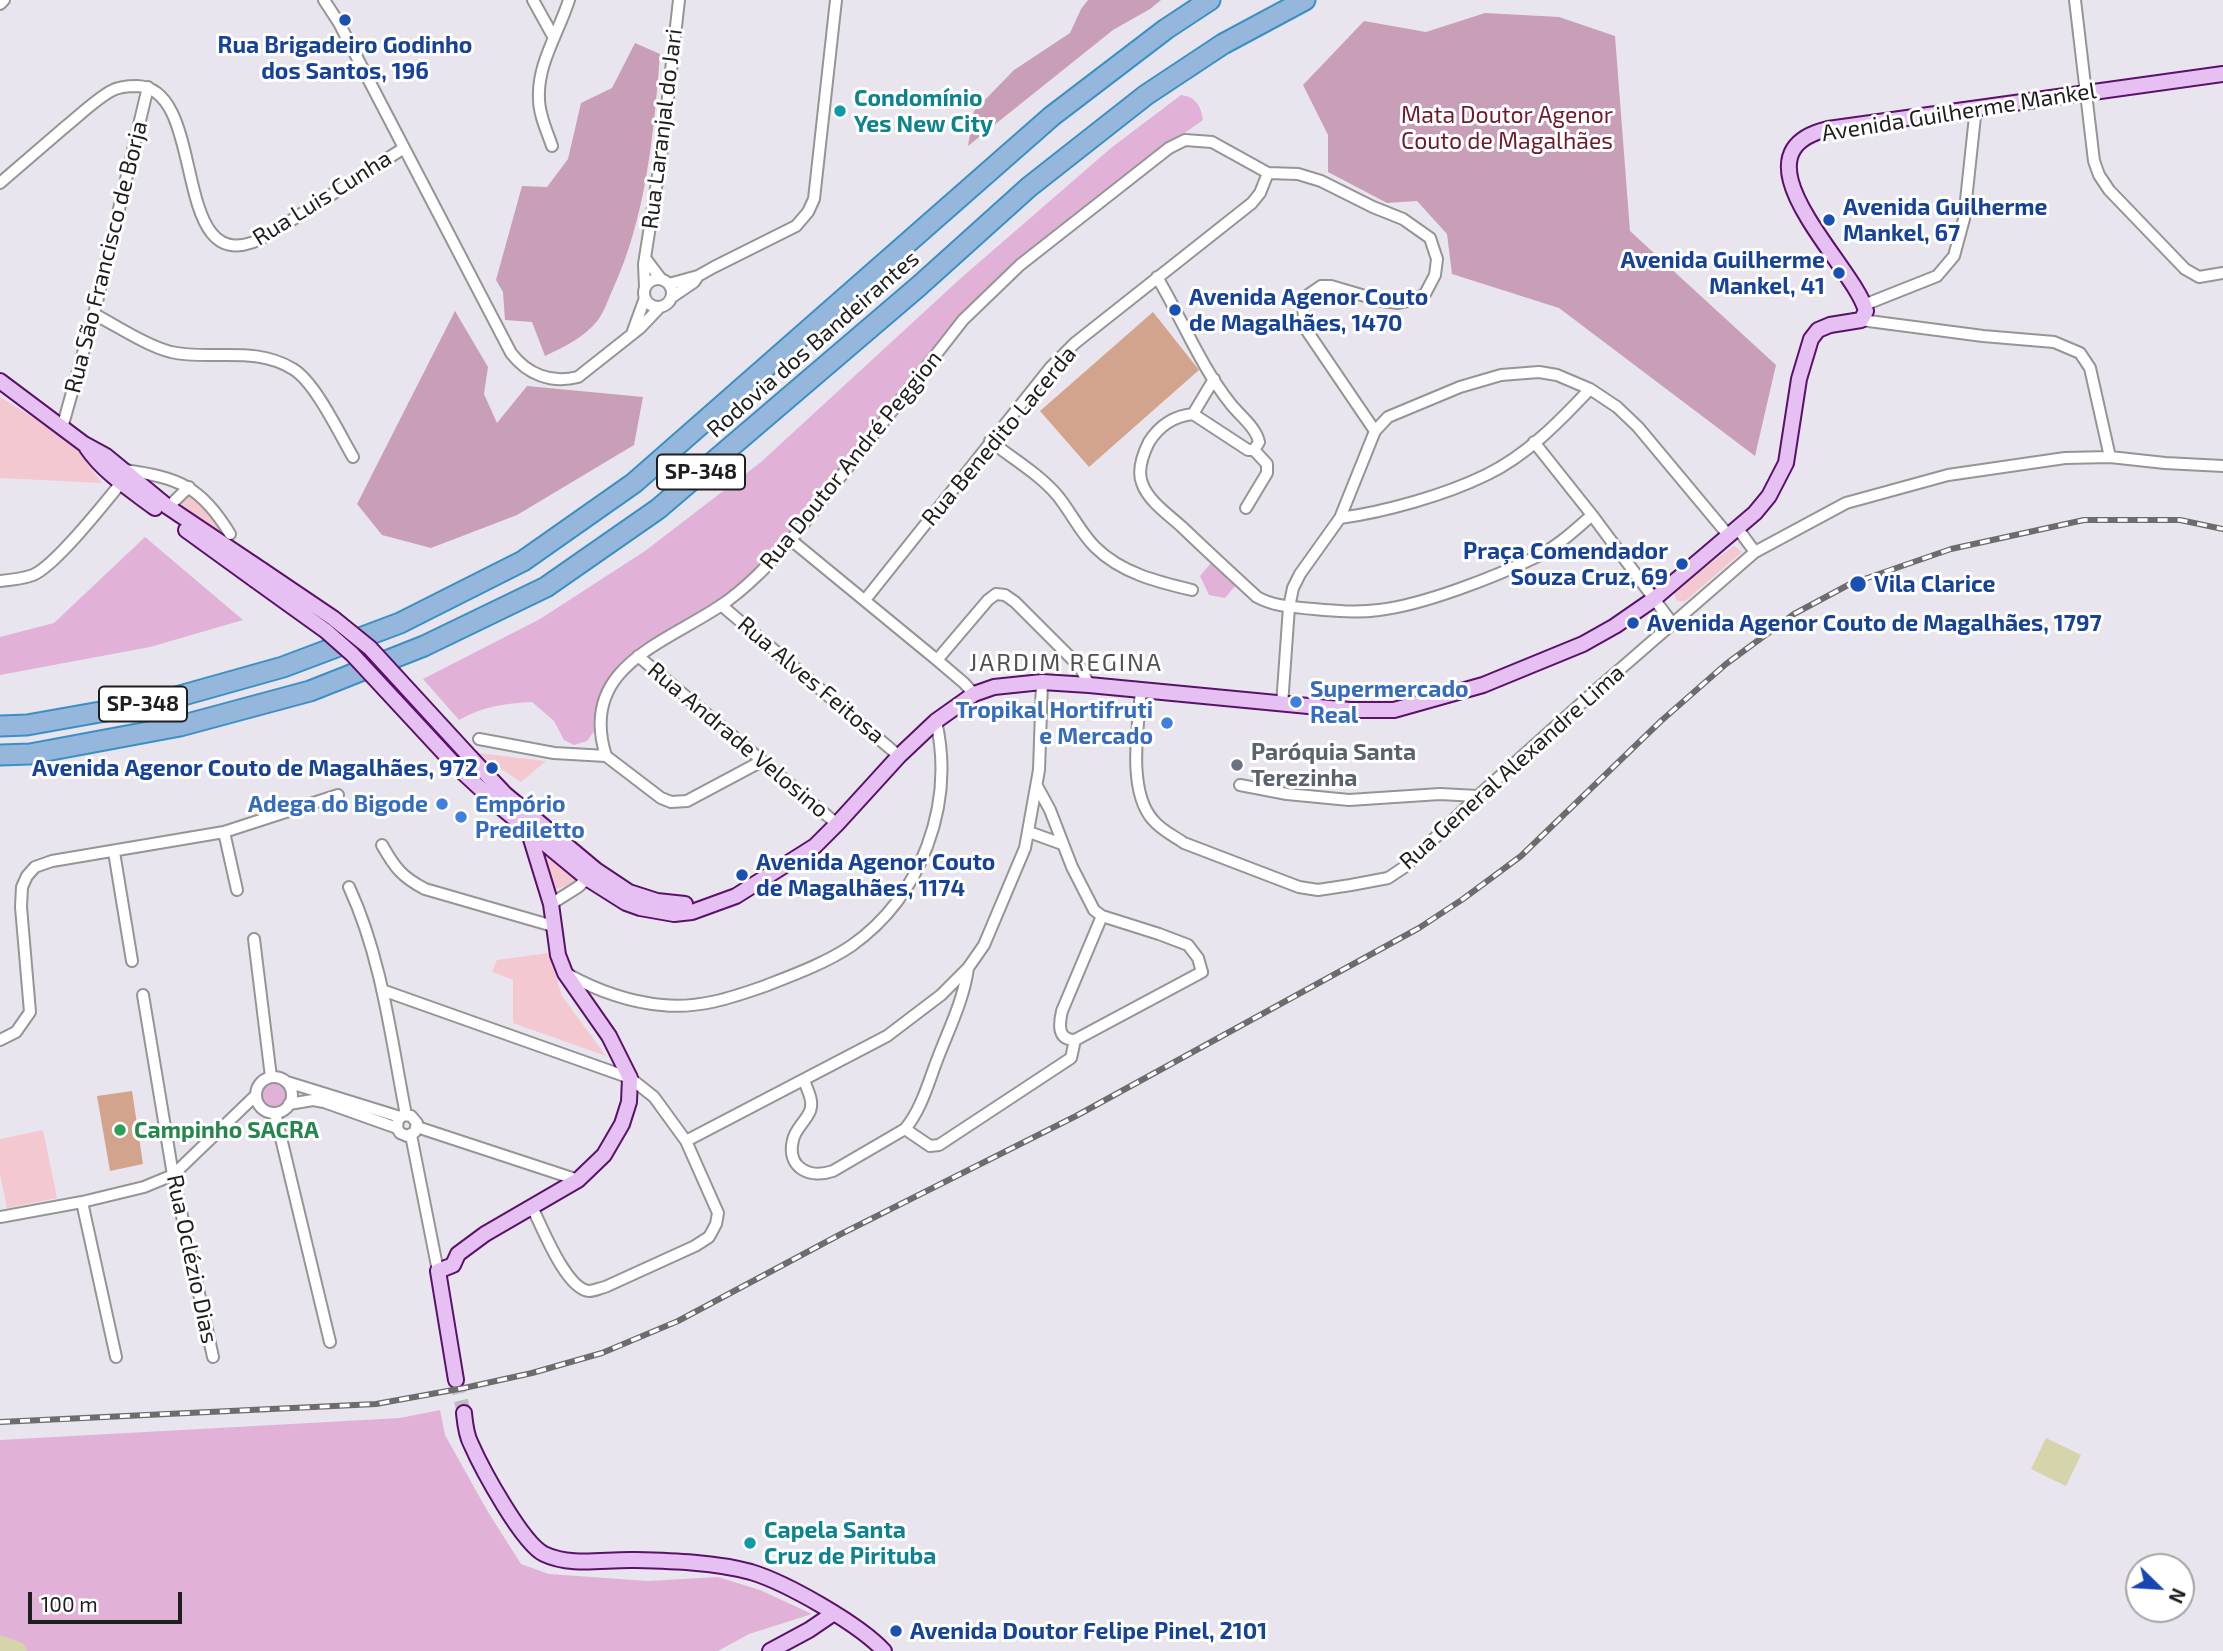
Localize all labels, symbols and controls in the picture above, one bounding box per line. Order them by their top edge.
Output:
marker: Rua Brigadeiro Godinho dos Santos, 196 [337,12,353,28]
street label: Rua Laranjal do Jari [636,27,688,231]
place label: Rua Brigadeiro Godinho dos Santos, 196 [218,31,472,85]
street label: Avenida Guilherme Mankel [1820,77,2098,147]
place label: Condomínio Yes New City [854,84,993,138]
park label: Mata Doutor Agenor Couto de Magalhães [1401,101,1613,155]
marker: Condomínio Yes New City [832,103,848,119]
street label: Rua São Francisco de Borja [59,118,153,396]
street label: Rua Luis Cunha [248,144,396,252]
place label: Avenida Guilherme Mankel, 67 [1843,193,2048,247]
marker: Avenida Guilherme Mankel, 67 [1821,212,1837,228]
street label: Rodovia dos Bandeirantes [702,245,924,443]
place label: Avenida Guilherme Mankel, 41 [1620,246,1825,300]
marker: Avenida Guilherme Mankel, 41 [1831,265,1847,281]
place label: Avenida Agenor Couto de Magalhães, 1470 [1189,283,1428,337]
marker: Avenida Agenor Couto de Magalhães, 1470 [1167,302,1183,318]
street label: Rua Benedito Lacerda [916,341,1082,531]
street label: Rua Doutor André Peggion [754,345,948,575]
road number: SP-348 [657,454,745,490]
place label: Praça Comendador Souza Cruz, 69 [1463,537,1668,591]
marker: Praça Comendador Souza Cruz, 69 [1674,556,1690,572]
place label: Vila Clarice [1874,570,1996,598]
marker: Vila Clarice [1848,574,1868,594]
place label: Avenida Agenor Couto de Magalhães, 1797 [1647,609,2102,637]
street label: Rua Alves Feitosa [732,611,890,749]
marker: Avenida Agenor Couto de Magalhães, 1797 [1625,615,1641,631]
district label: JARDIM REGINA [971,649,1161,677]
street label: Rua Andrade Velosino [642,656,834,824]
street label: Rua General Alexandre Lima [1394,659,1630,875]
place label: Supermercado Real [1310,675,1469,729]
road number: SP-348 [99,686,187,722]
marker: Supermercado Real [1288,694,1304,710]
place label: Tropikal Hortifruti e Mercado [955,696,1153,750]
marker: Tropikal Hortifruti e Mercado [1159,715,1175,731]
place label: Paróquia Santa Terezinha [1251,738,1416,792]
place label: Avenida Agenor Couto de Magalhães, 972 [32,754,478,782]
marker: Paróquia Santa Terezinha [1229,757,1245,773]
marker: Avenida Agenor Couto de Magalhães, 972 [484,760,500,776]
place label: Adega do Bigode [248,790,428,818]
place label: Empório Prediletto [475,790,585,844]
marker: Adega do Bigode [434,796,450,812]
marker: Empório Prediletto [453,809,469,825]
place label: Avenida Agenor Couto de Magalhães, 1174 [756,848,995,902]
marker: Avenida Agenor Couto de Magalhães, 1174 [734,867,750,883]
place label: Campinho SACRA [134,1116,319,1144]
marker: Campinho SACRA [112,1122,128,1138]
street label: Rua Oclézio Dias [161,1172,223,1346]
place label: Capela Santa Cruz de Pirituba [764,1516,936,1570]
marker: Capela Santa Cruz de Pirituba [742,1535,758,1551]
north arrow [2125,1553,2195,1623]
scale bar [32,1578,186,1622]
text: N [2165,1585,2191,1607]
text: 100 m [41,1591,98,1616]
place label: Avenida Doutor Felipe Pinel, 2101 [910,1617,1267,1645]
marker: Avenida Doutor Felipe Pinel, 2101 [888,1623,904,1639]

